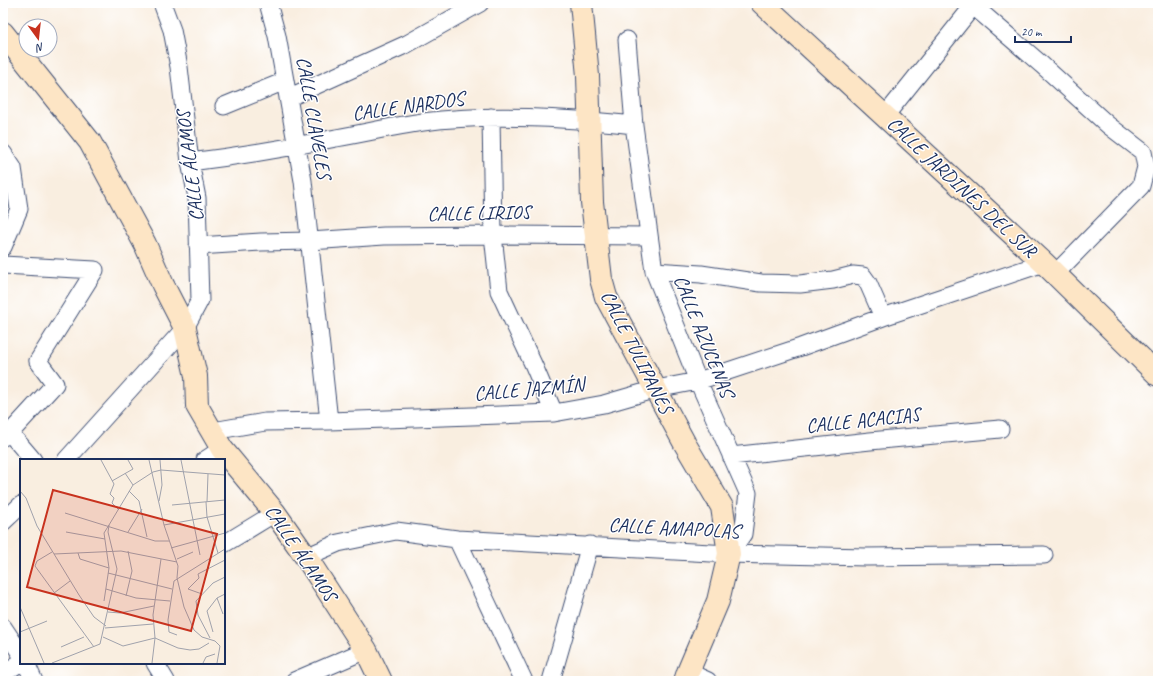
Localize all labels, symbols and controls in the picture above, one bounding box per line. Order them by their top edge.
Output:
north arrow [18,18,58,58]
scale bar [1015,18,1071,44]
text: 20 m [1021,24,1043,40]
text: N [33,40,46,56]
street label: CALLE CLAVELES [291,55,337,183]
street label: CALLE NARDOS [351,85,470,126]
street label: CALLE ÁLAMOS [170,106,209,223]
street label: CALLE JARDINES DEL SUR [882,111,1044,264]
street label: CALLE LIRIOS [427,200,534,226]
street label: CALLE AZUCENAS [668,271,741,405]
street label: CALLE TULIPANES [595,286,680,420]
street label: CALLE JAZMÍN [473,371,588,406]
street label: CALLE ACACIAS [805,401,924,438]
inset map [20,459,225,664]
street label: CALLE ÁLAMOS [259,500,344,609]
street label: CALLE AMAPOLAS [608,512,744,544]

